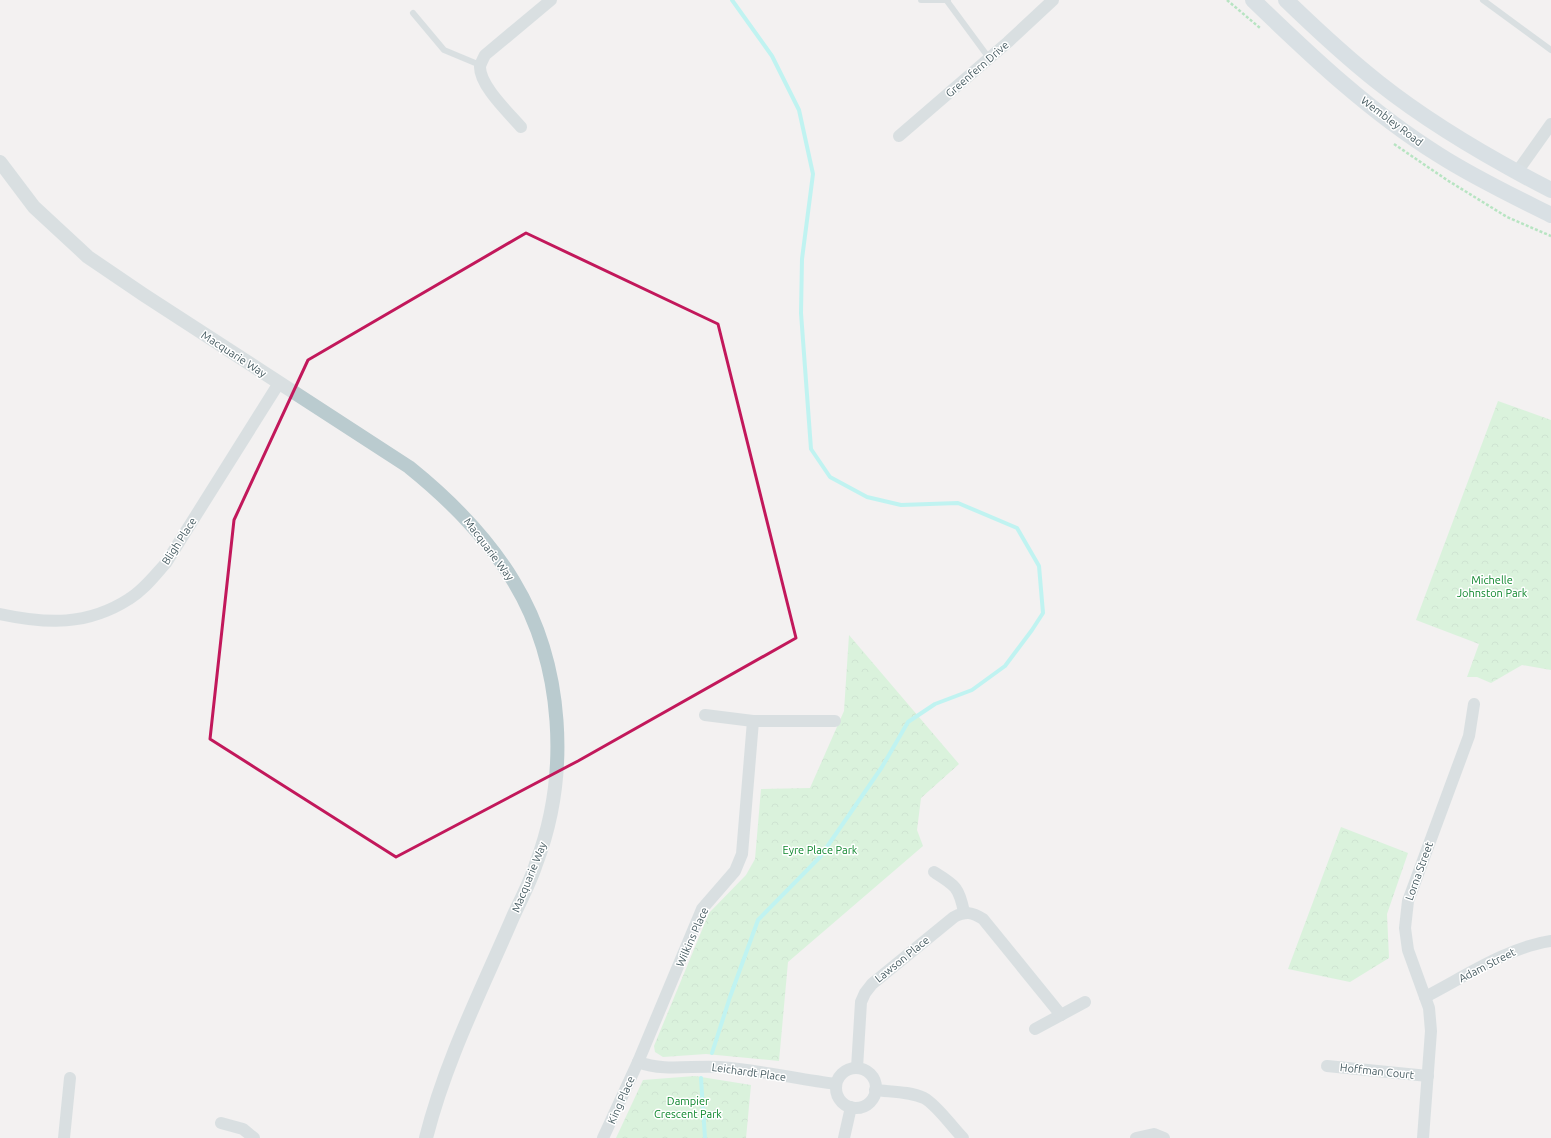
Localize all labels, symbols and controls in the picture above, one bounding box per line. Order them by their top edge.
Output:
street label: Greenfern Drive [943,39,1011,99]
street label: Wembley Road [1359,94,1425,148]
street label: Macquarie Way [199,329,269,380]
street label: Bligh Place [159,515,199,567]
street label: Macquarie Way [462,515,517,583]
park label: Michelle Johnston Park [1457,574,1528,599]
street label: Macquarie Way [509,839,549,914]
street label: Lorna Street [1403,839,1435,902]
park label: Eyre Place Park [783,844,858,856]
street label: Wilkins Place [673,905,711,969]
street label: Lawson Place [873,934,931,984]
street label: Adam Street [1457,945,1518,984]
street label: Leichardt Place [711,1061,787,1083]
street label: Hoffman Court [1339,1061,1415,1081]
street label: King Place [605,1074,637,1126]
park label: Dampier Crescent Park [654,1095,722,1120]

